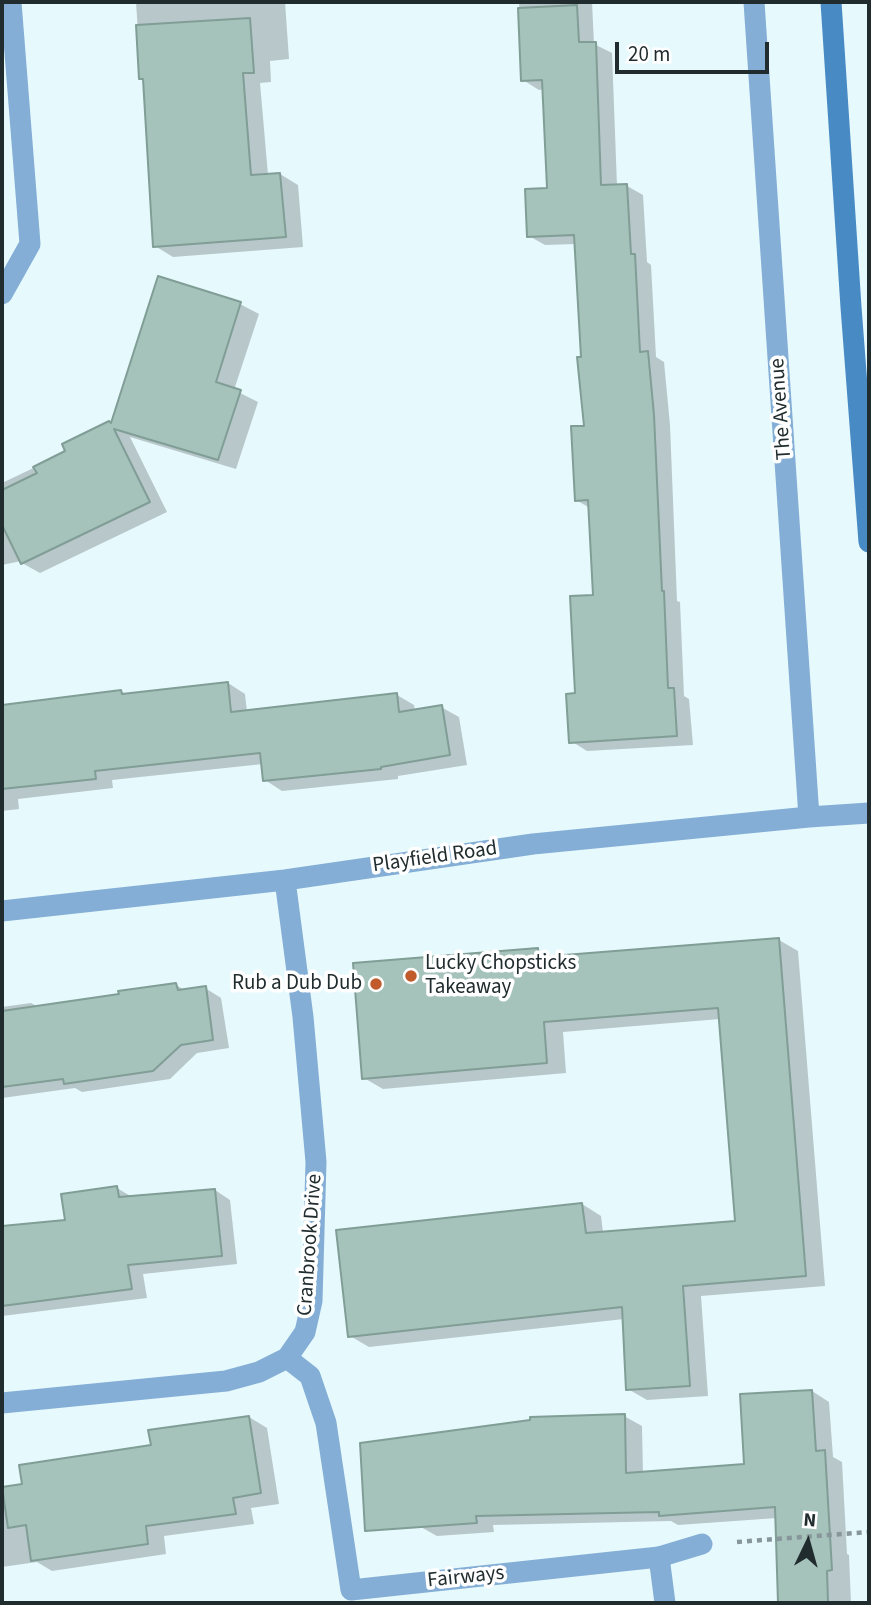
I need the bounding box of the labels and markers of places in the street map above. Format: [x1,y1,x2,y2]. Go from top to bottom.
place label: Lucky Chopsticks Takeaway [425,951,576,1001]
marker: Lucky Chopsticks Takeaway [403,968,419,984]
place label: Rub a Dub Dub [232,971,362,997]
marker: Rub a Dub Dub [368,976,384,992]

